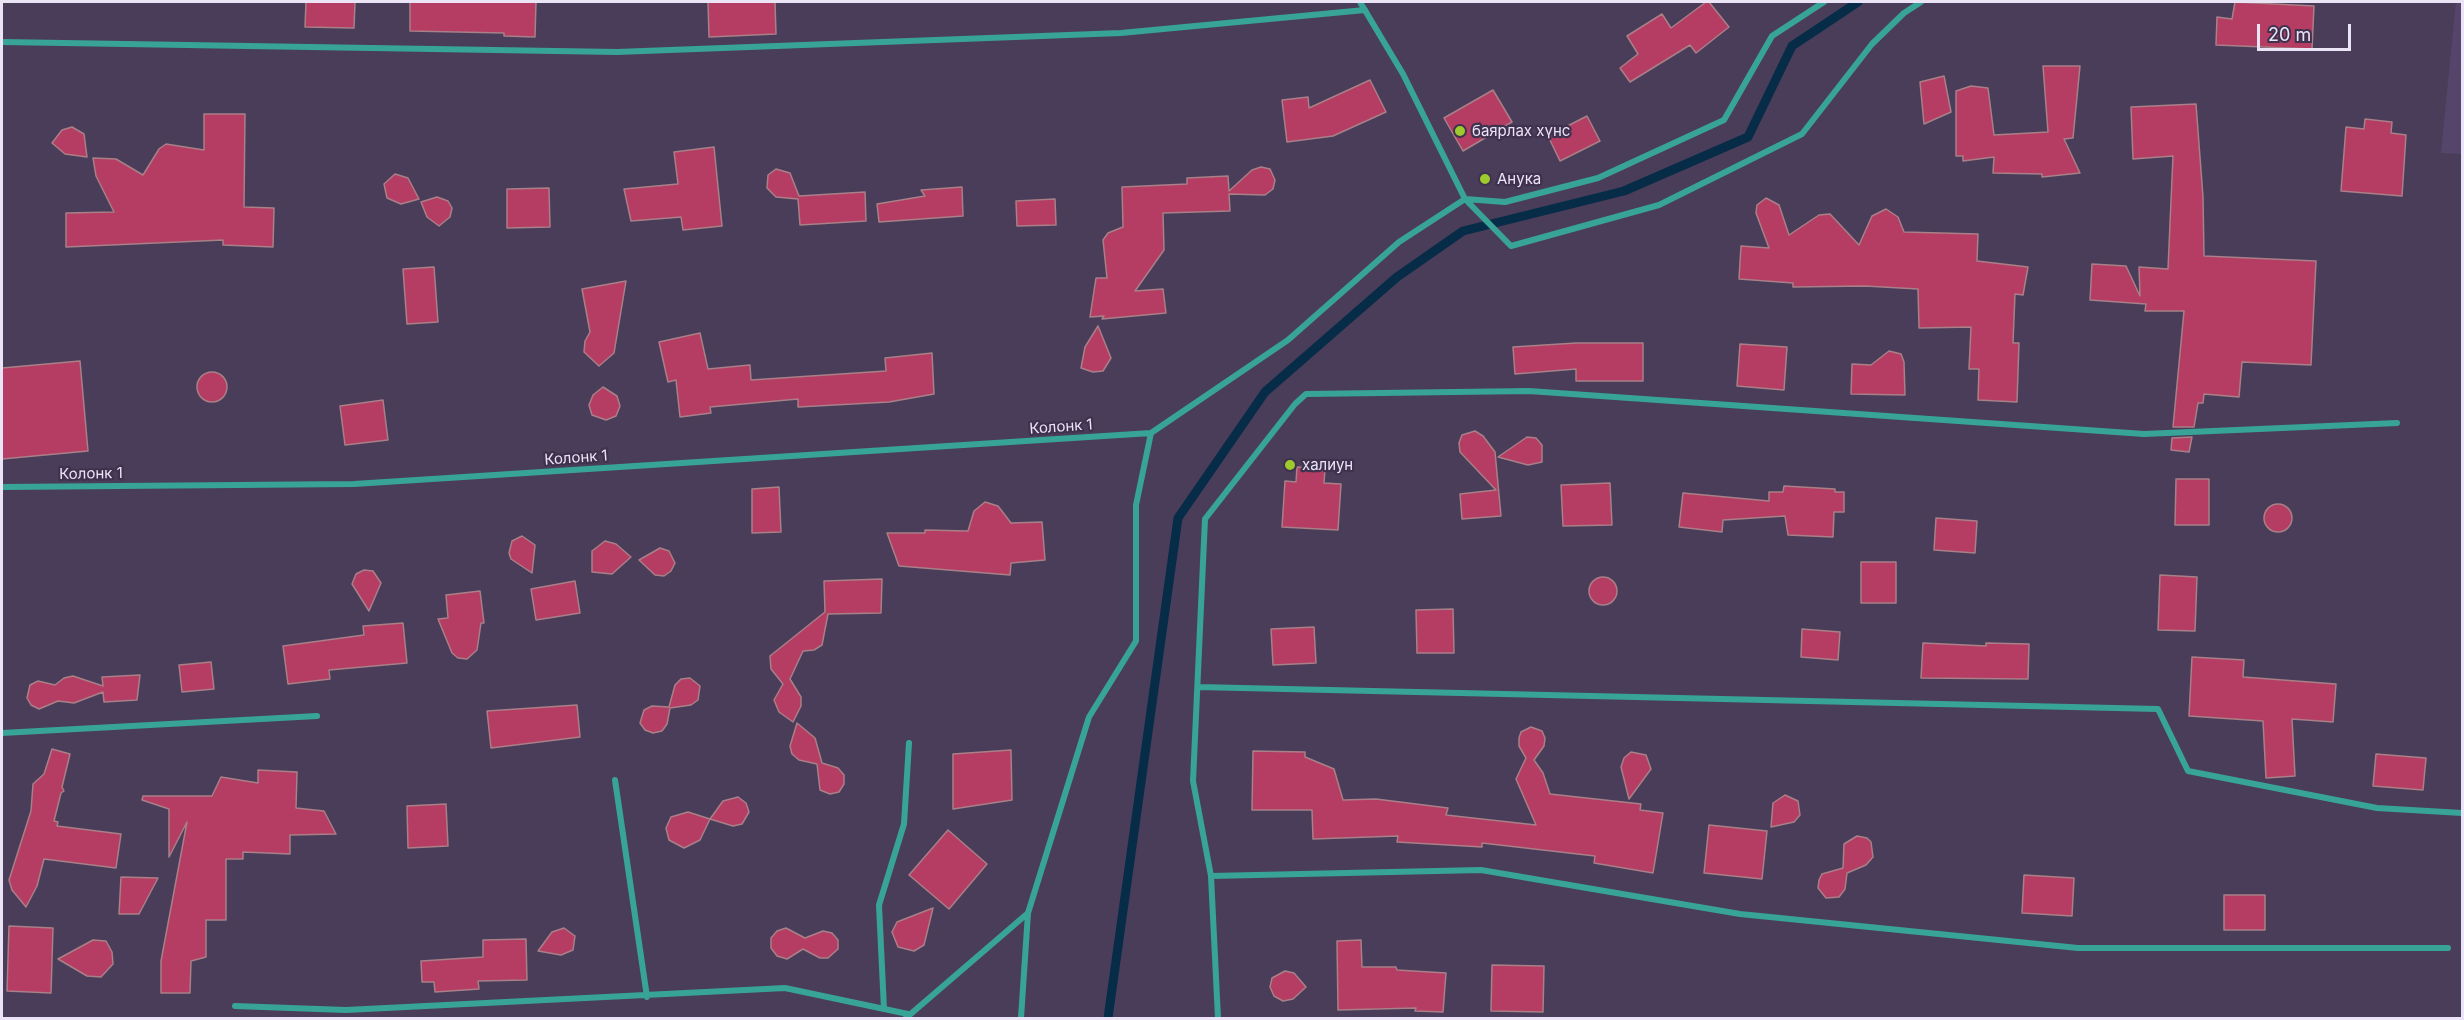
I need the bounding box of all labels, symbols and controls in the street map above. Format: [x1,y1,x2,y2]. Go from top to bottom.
scale bar [2260,12,2354,50]
text: 20 m [2268,24,2311,45]
place label: баярлах хүнс [1472,122,1570,140]
marker: баярлах хүнс [1453,124,1467,138]
place label: Анука [1497,170,1541,188]
marker: Анука [1478,172,1492,186]
street label: Колонк 1 [1029,416,1093,438]
street label: Колонк 1 [544,447,608,469]
place label: халиун [1302,456,1353,474]
marker: халиун [1283,458,1297,472]
street label: Колонк 1 [59,464,123,484]

